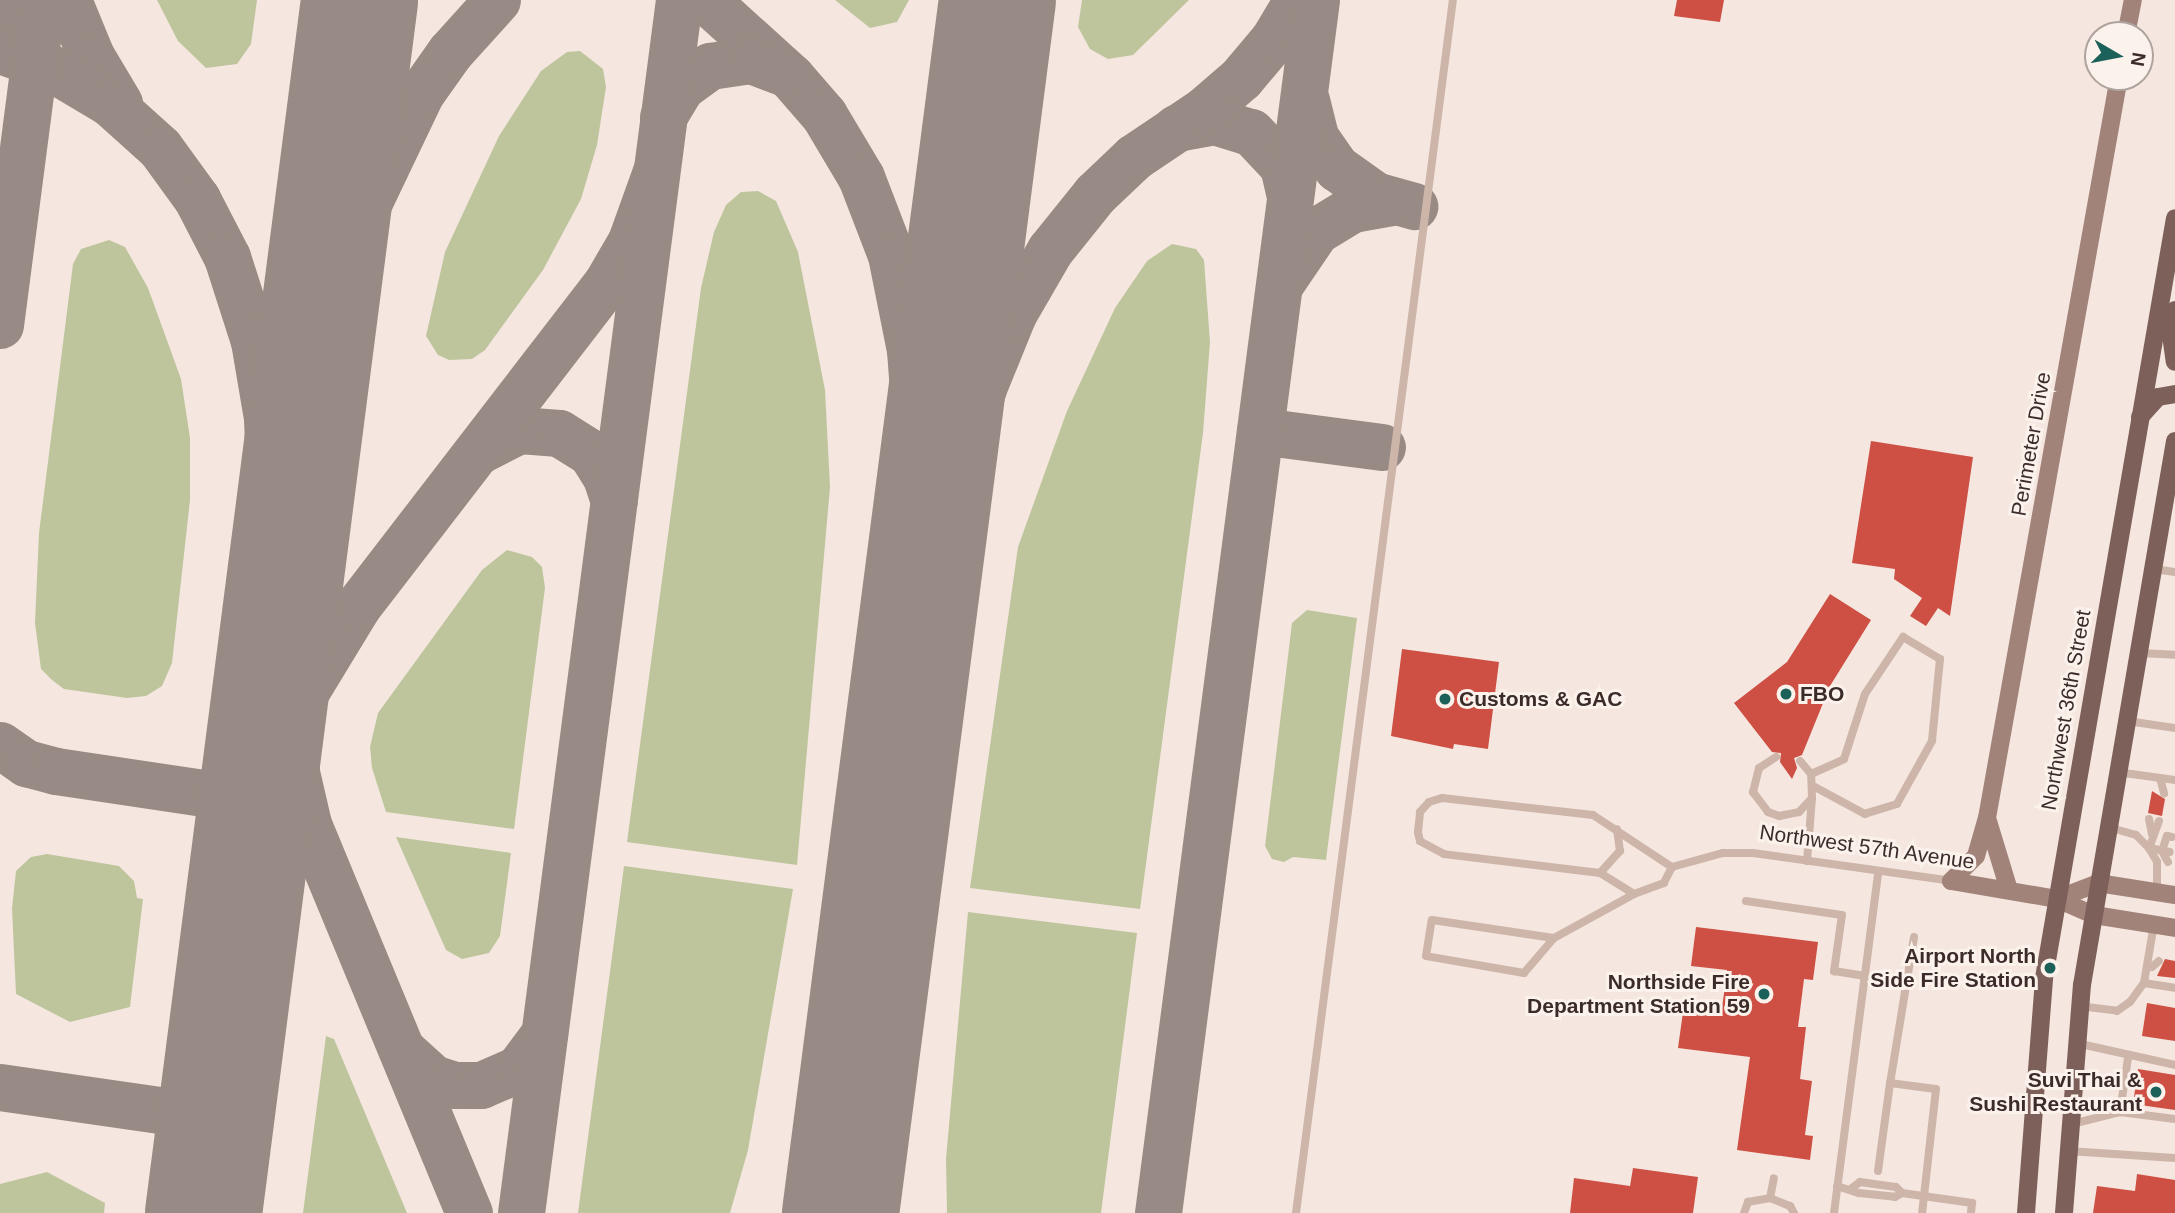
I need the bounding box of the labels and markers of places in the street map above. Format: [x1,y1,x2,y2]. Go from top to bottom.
place label: FBO [1800,681,1844,707]
place label: Customs & GAC [1459,686,1622,712]
marker: FBO [1778,686,1794,702]
marker: Customs & GAC [1437,691,1453,707]
place label: Airport North Side Fire Station [1870,943,2036,993]
marker: Airport North Side Fire Station [2042,960,2058,976]
place label: Northside Fire Department Station 59 [1527,969,1750,1019]
marker: Northside Fire Department Station 59 [1756,986,1772,1002]
place label: Suvi Thai & Sushi Restaurant [1969,1067,2142,1117]
marker: Suvi Thai & Sushi Restaurant [2148,1084,2164,1100]

